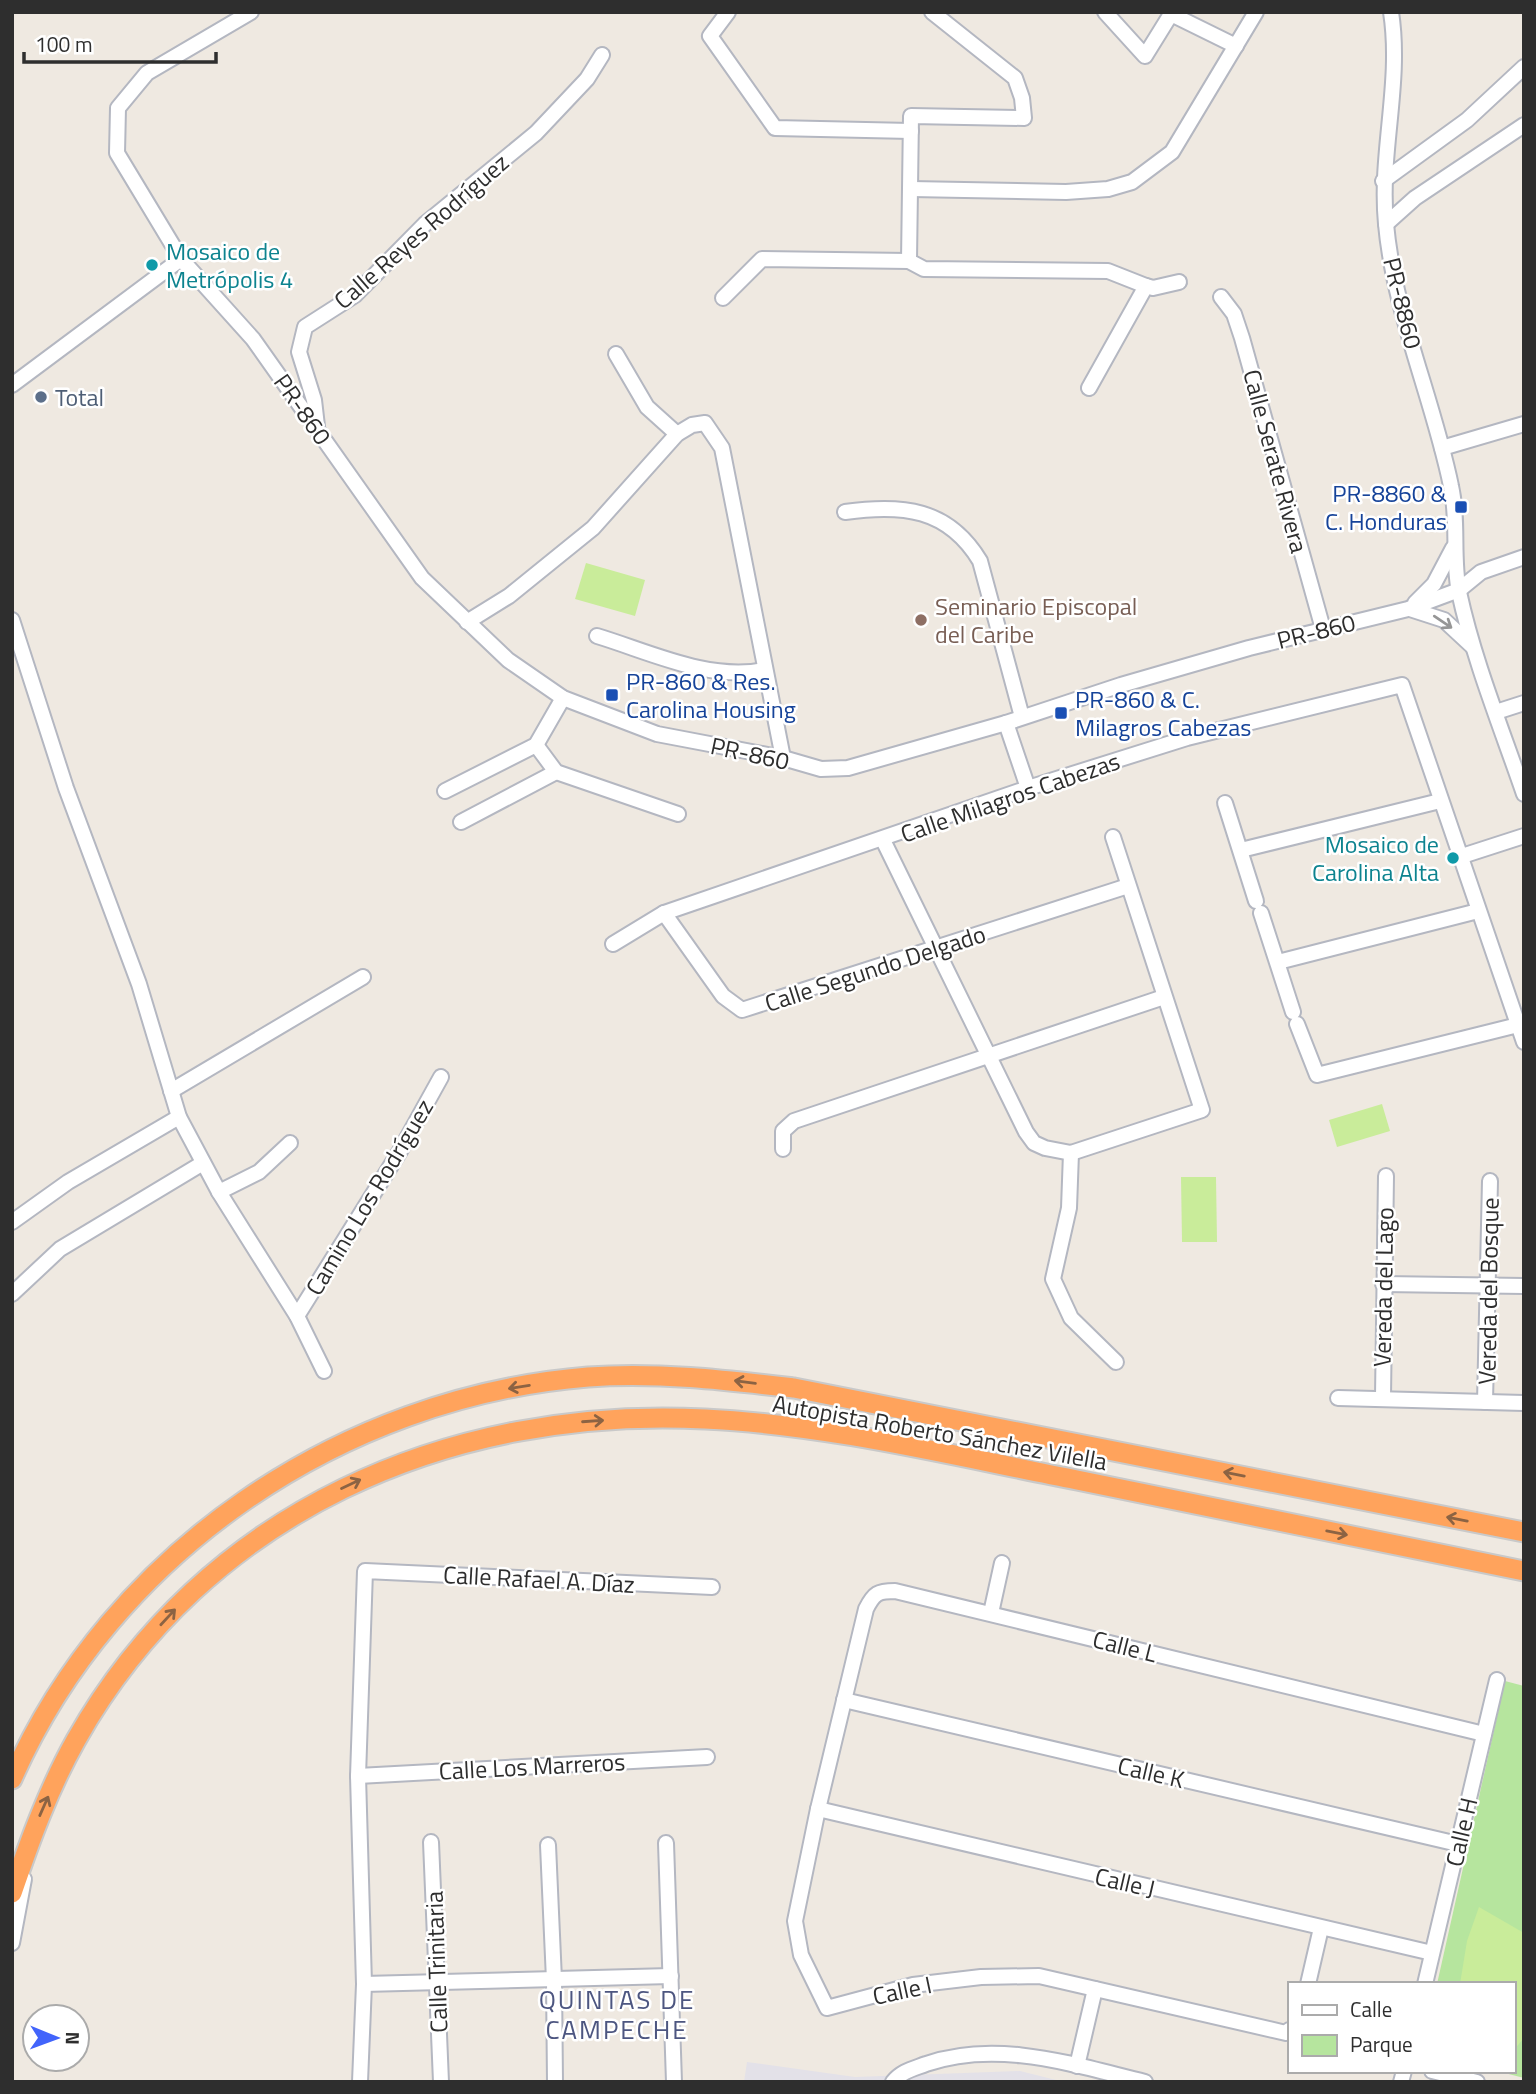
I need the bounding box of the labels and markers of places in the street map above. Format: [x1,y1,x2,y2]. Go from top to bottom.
place label: Mosaico de Metrópolis 4 [166,233,293,297]
marker: Mosaico de Metrópolis 4 [144,257,160,273]
place label: Total [55,379,104,415]
marker: Total [33,389,49,405]
place label: PR-8860 & C. Honduras [1325,475,1447,539]
marker: PR-8860 & C. Honduras [1453,499,1469,515]
place label: Seminario Episcopal del Caribe [935,588,1137,652]
marker: Seminario Episcopal del Caribe [913,612,929,628]
place label: PR-860 & Res. Carolina Housing [626,663,796,727]
place label: PR-860 & C. Milagros Cabezas [1075,681,1251,745]
marker: PR-860 & Res. Carolina Housing [604,687,620,703]
marker: PR-860 & C. Milagros Cabezas [1053,705,1069,721]
place label: Mosaico de Carolina Alta [1312,826,1439,890]
marker: Mosaico de Carolina Alta [1445,850,1461,866]

